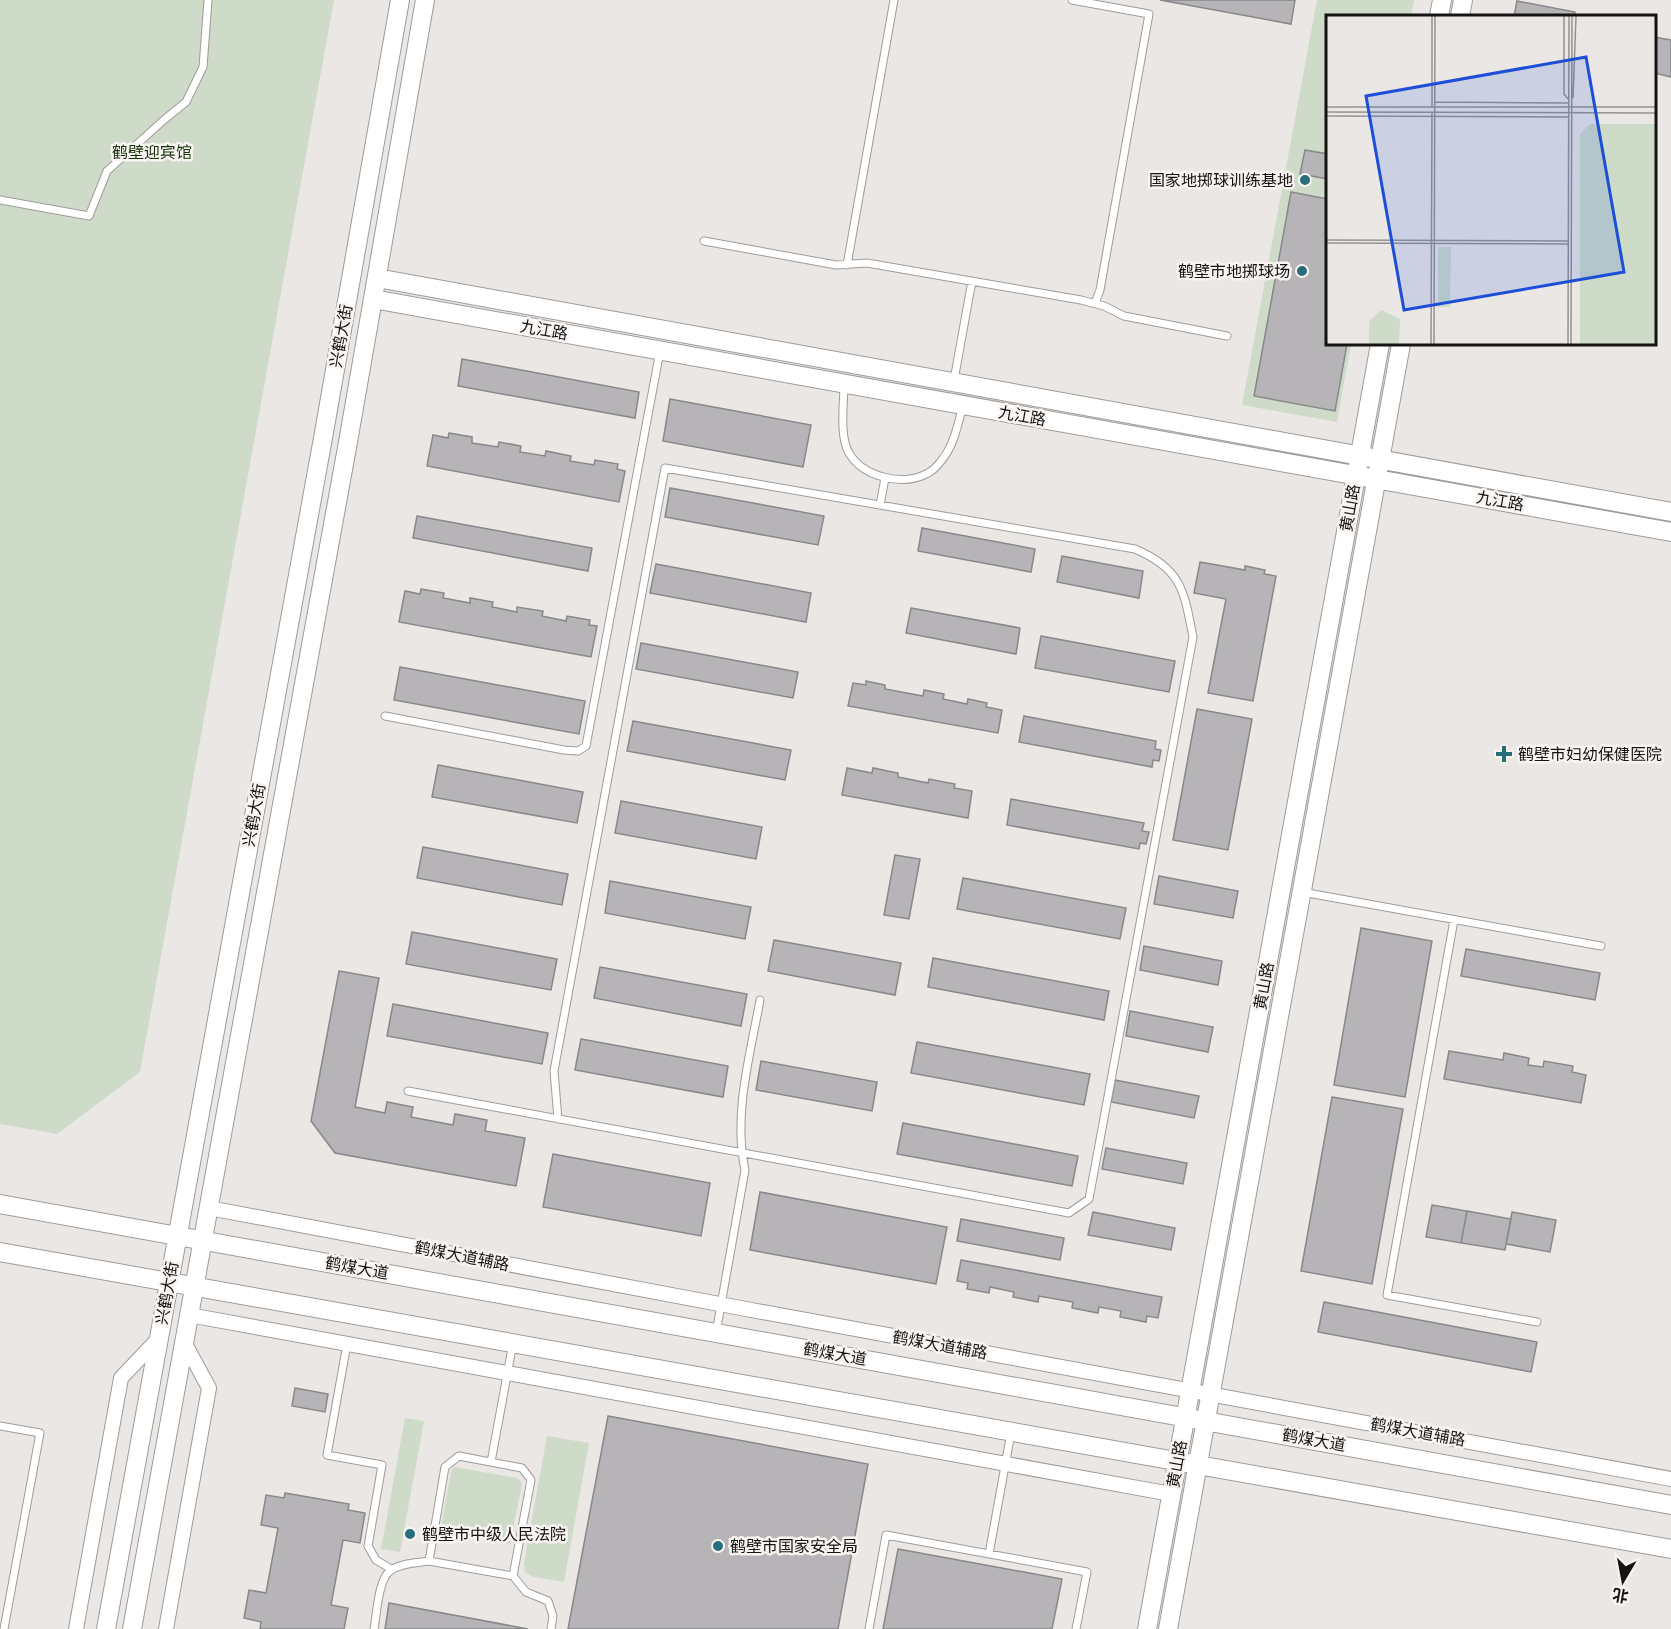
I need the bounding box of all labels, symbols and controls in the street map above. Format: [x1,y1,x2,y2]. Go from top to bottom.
inset map [1326,15,1656,345]
park label: 鹤壁迎宾馆 [112,141,192,164]
place label: 国家地掷球训练基地 [1149,169,1293,192]
marker: 国家地掷球训练基地 [1298,173,1312,187]
place label: 鹤壁市地掷球场 [1178,260,1290,283]
marker: 鹤壁市地掷球场 [1295,264,1309,278]
street label: 兴鹤大街 [324,302,358,370]
street label: 九江路 [518,315,570,345]
street label: 九江路 [996,401,1048,431]
street label: 黄山路 [1335,482,1365,534]
street label: 九江路 [1474,486,1526,516]
place label: 鹤壁市妇幼保健医院 [1518,743,1662,766]
marker: 鹤壁市妇幼保健医院 [1495,745,1513,763]
street label: 兴鹤大街 [237,781,271,849]
street label: 黄山路 [1249,960,1279,1012]
street label: 鹤煤大道辅路 [413,1236,511,1276]
street label: 鹤煤大道 [323,1251,391,1285]
street label: 兴鹤大街 [150,1259,184,1327]
street label: 鹤煤大道辅路 [891,1325,989,1365]
street label: 鹤煤大道 [801,1337,869,1371]
street label: 鹤煤大道辅路 [1369,1412,1467,1452]
street label: 鹤煤大道 [1280,1423,1348,1457]
street label: 黄山路 [1162,1438,1192,1490]
place label: 鹤壁市中级人民法院 [422,1523,566,1546]
marker: 鹤壁市中级人民法院 [403,1527,417,1541]
place label: 鹤壁市国家安全局 [730,1535,858,1558]
marker: 鹤壁市国家安全局 [711,1539,725,1553]
north arrow [1593,1551,1653,1611]
text: 北 [1611,1583,1630,1608]

